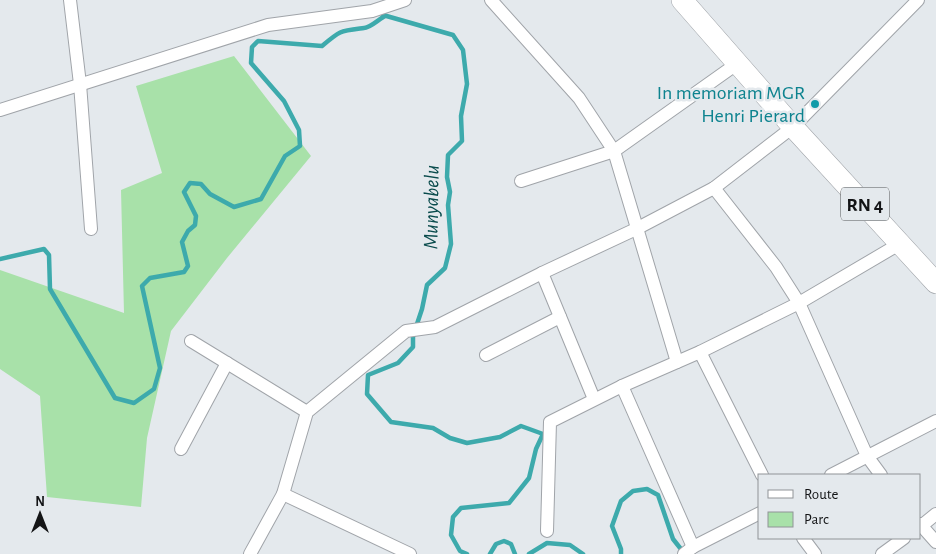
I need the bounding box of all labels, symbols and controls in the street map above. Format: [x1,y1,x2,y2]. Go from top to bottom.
place label: In memoriam MGR Henri Pierard [657,83,805,126]
marker: In memoriam MGR Henri Pierard [809,98,821,110]
water label: Munyabelu [420,165,443,249]
road number: RN 4 [841,188,889,220]
legend [758,474,921,539]
text: Route [804,487,838,502]
north arrow [15,489,65,539]
text: N [35,495,45,509]
text: Parc [804,512,829,527]

